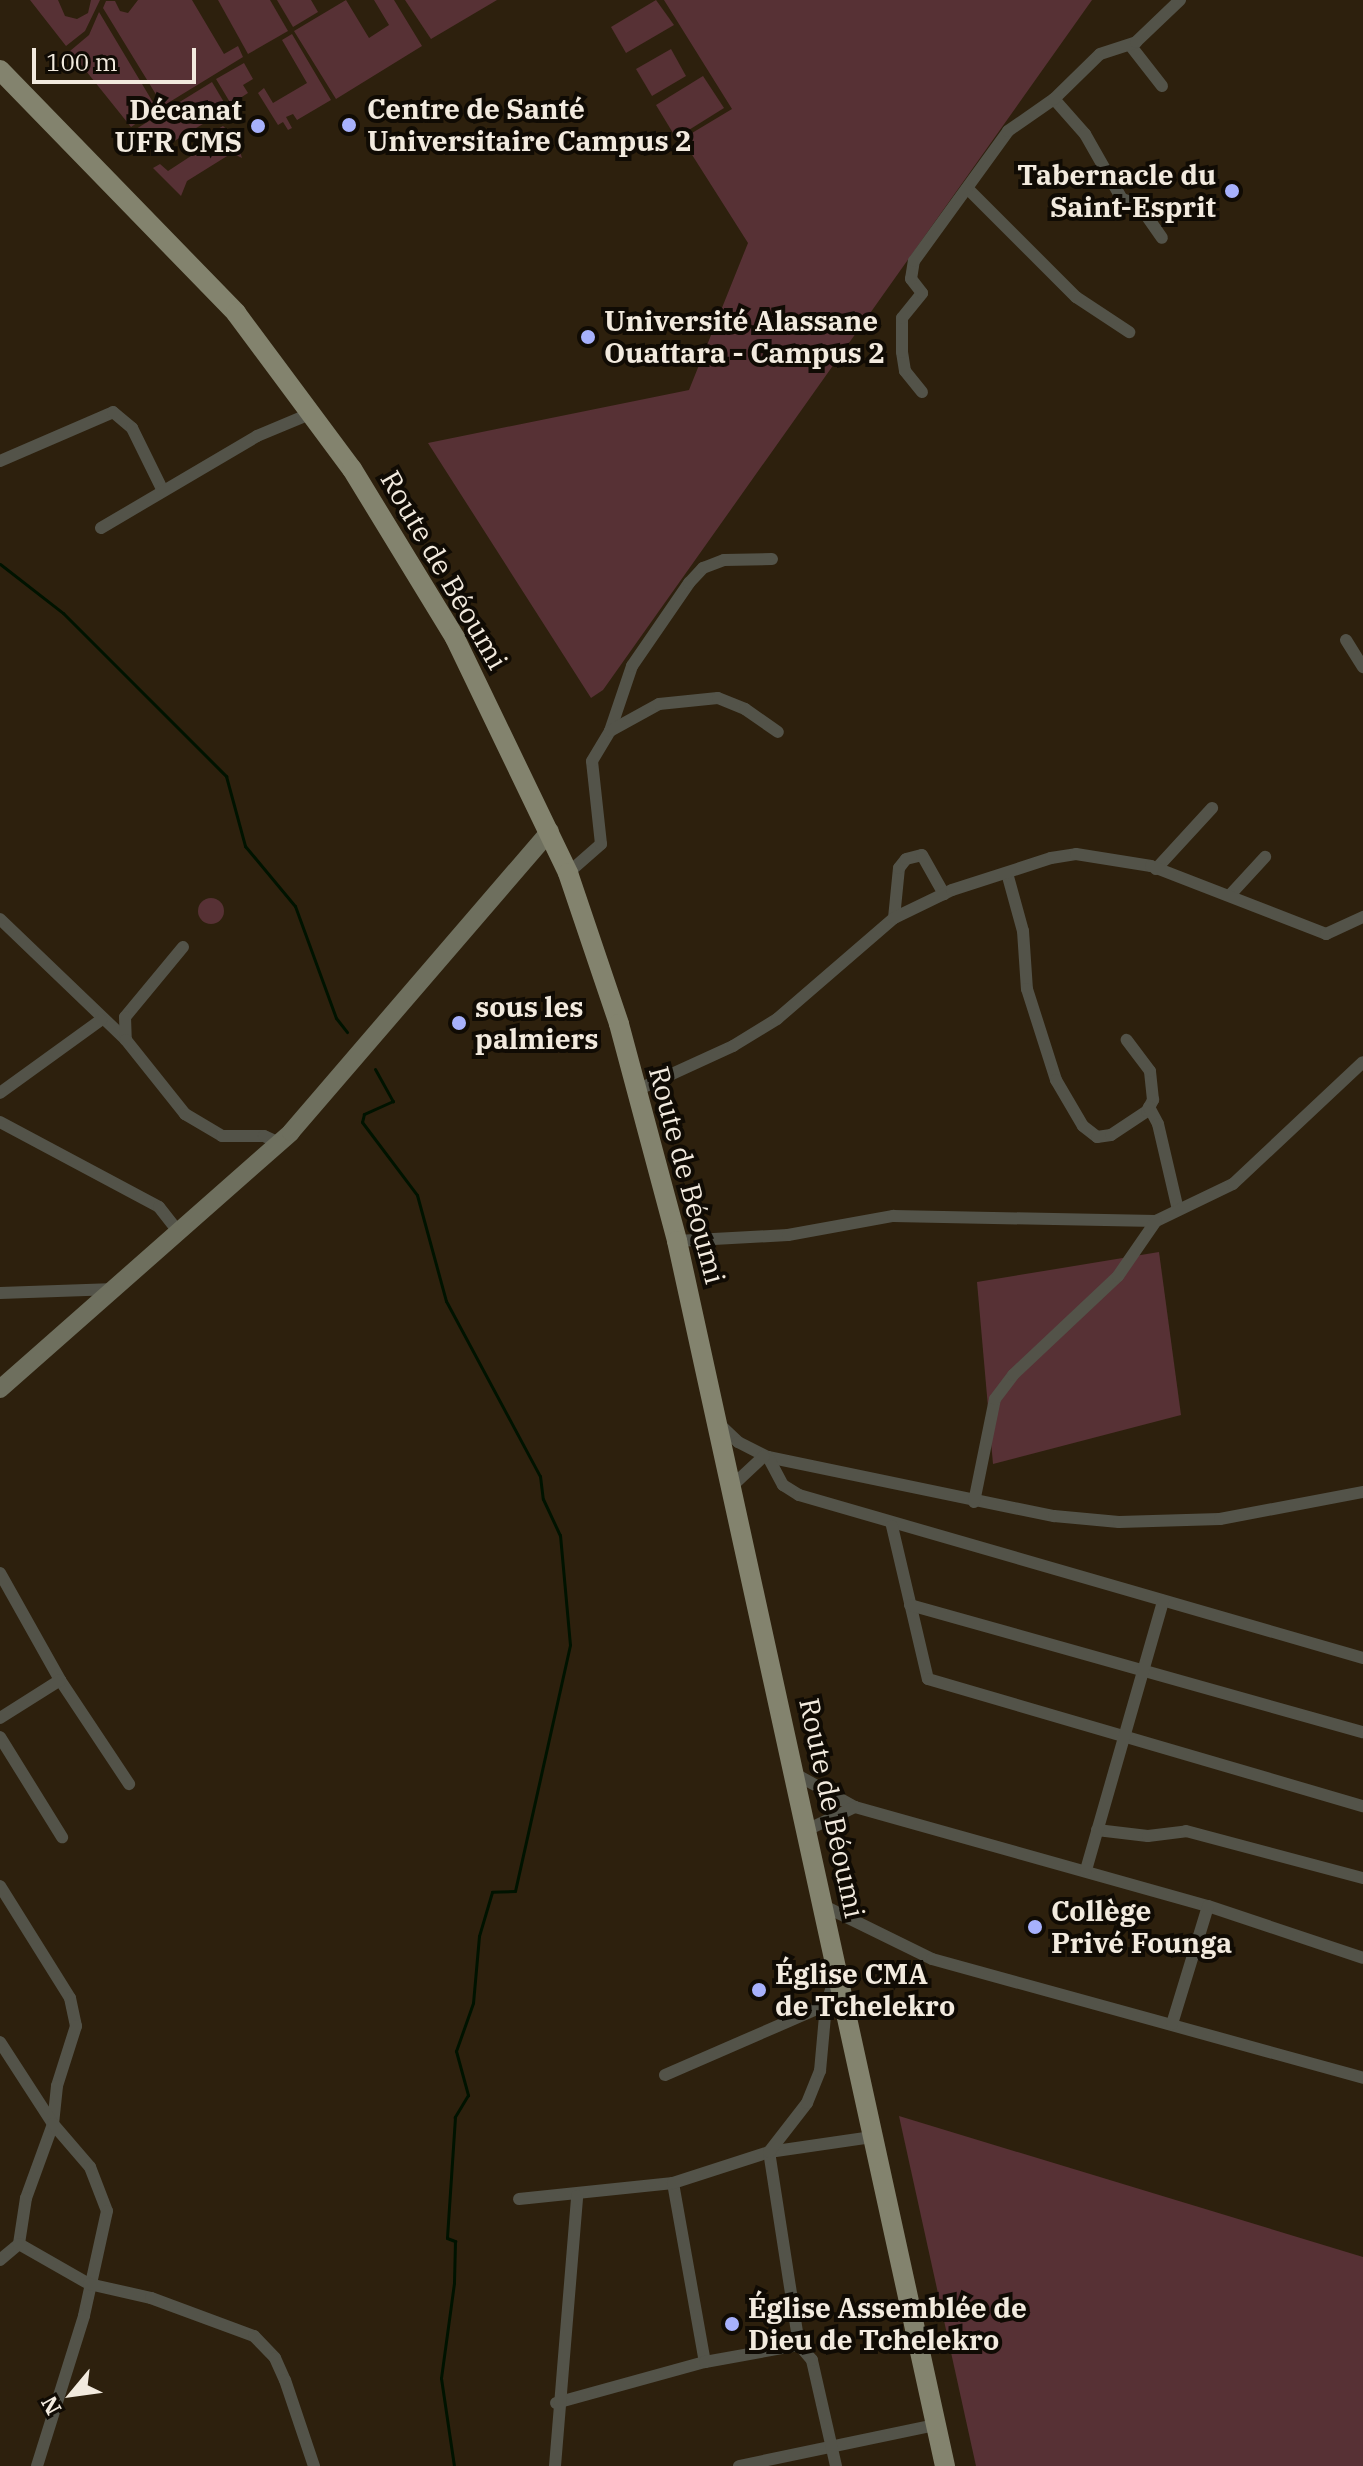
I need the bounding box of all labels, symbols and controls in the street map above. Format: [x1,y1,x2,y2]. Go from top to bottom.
scale bar [36,32,200,82]
text: 100 m [46,46,118,78]
place label: Centre de Santé Universitaire Campus 2 [367,92,692,158]
place label: Décanat UFR CMS [114,93,242,159]
marker: Centre de Santé Universitaire Campus 2 [338,114,360,136]
marker: Décanat UFR CMS [249,117,267,135]
place label: Tabernacle du Saint-Esprit [1017,158,1216,224]
marker: Tabernacle du Saint-Esprit [1223,182,1241,200]
place label: Université Alassane Ouattara - Campus 2 [604,304,885,370]
marker: Université Alassane Ouattara - Campus 2 [579,328,597,346]
street label: Route de Béoumi [373,465,515,675]
place label: sous les palmiers [475,990,599,1056]
marker: sous les palmiers [450,1014,468,1032]
street label: Route de Béoumi [642,1063,732,1287]
street label: Route de Béoumi [792,1695,872,1921]
place label: Collège Privé Founga [1051,1894,1232,1960]
marker: Collège Privé Founga [1026,1918,1044,1936]
place label: Église CMA de Tchelekro [775,1957,955,2023]
marker: Église CMA de Tchelekro [750,1981,768,1999]
place label: Église Assemblée de Dieu de Tchelekro [748,2291,1027,2357]
marker: Église Assemblée de Dieu de Tchelekro [723,2315,741,2333]
north arrow [32,2354,112,2434]
text: N [34,2391,67,2421]

